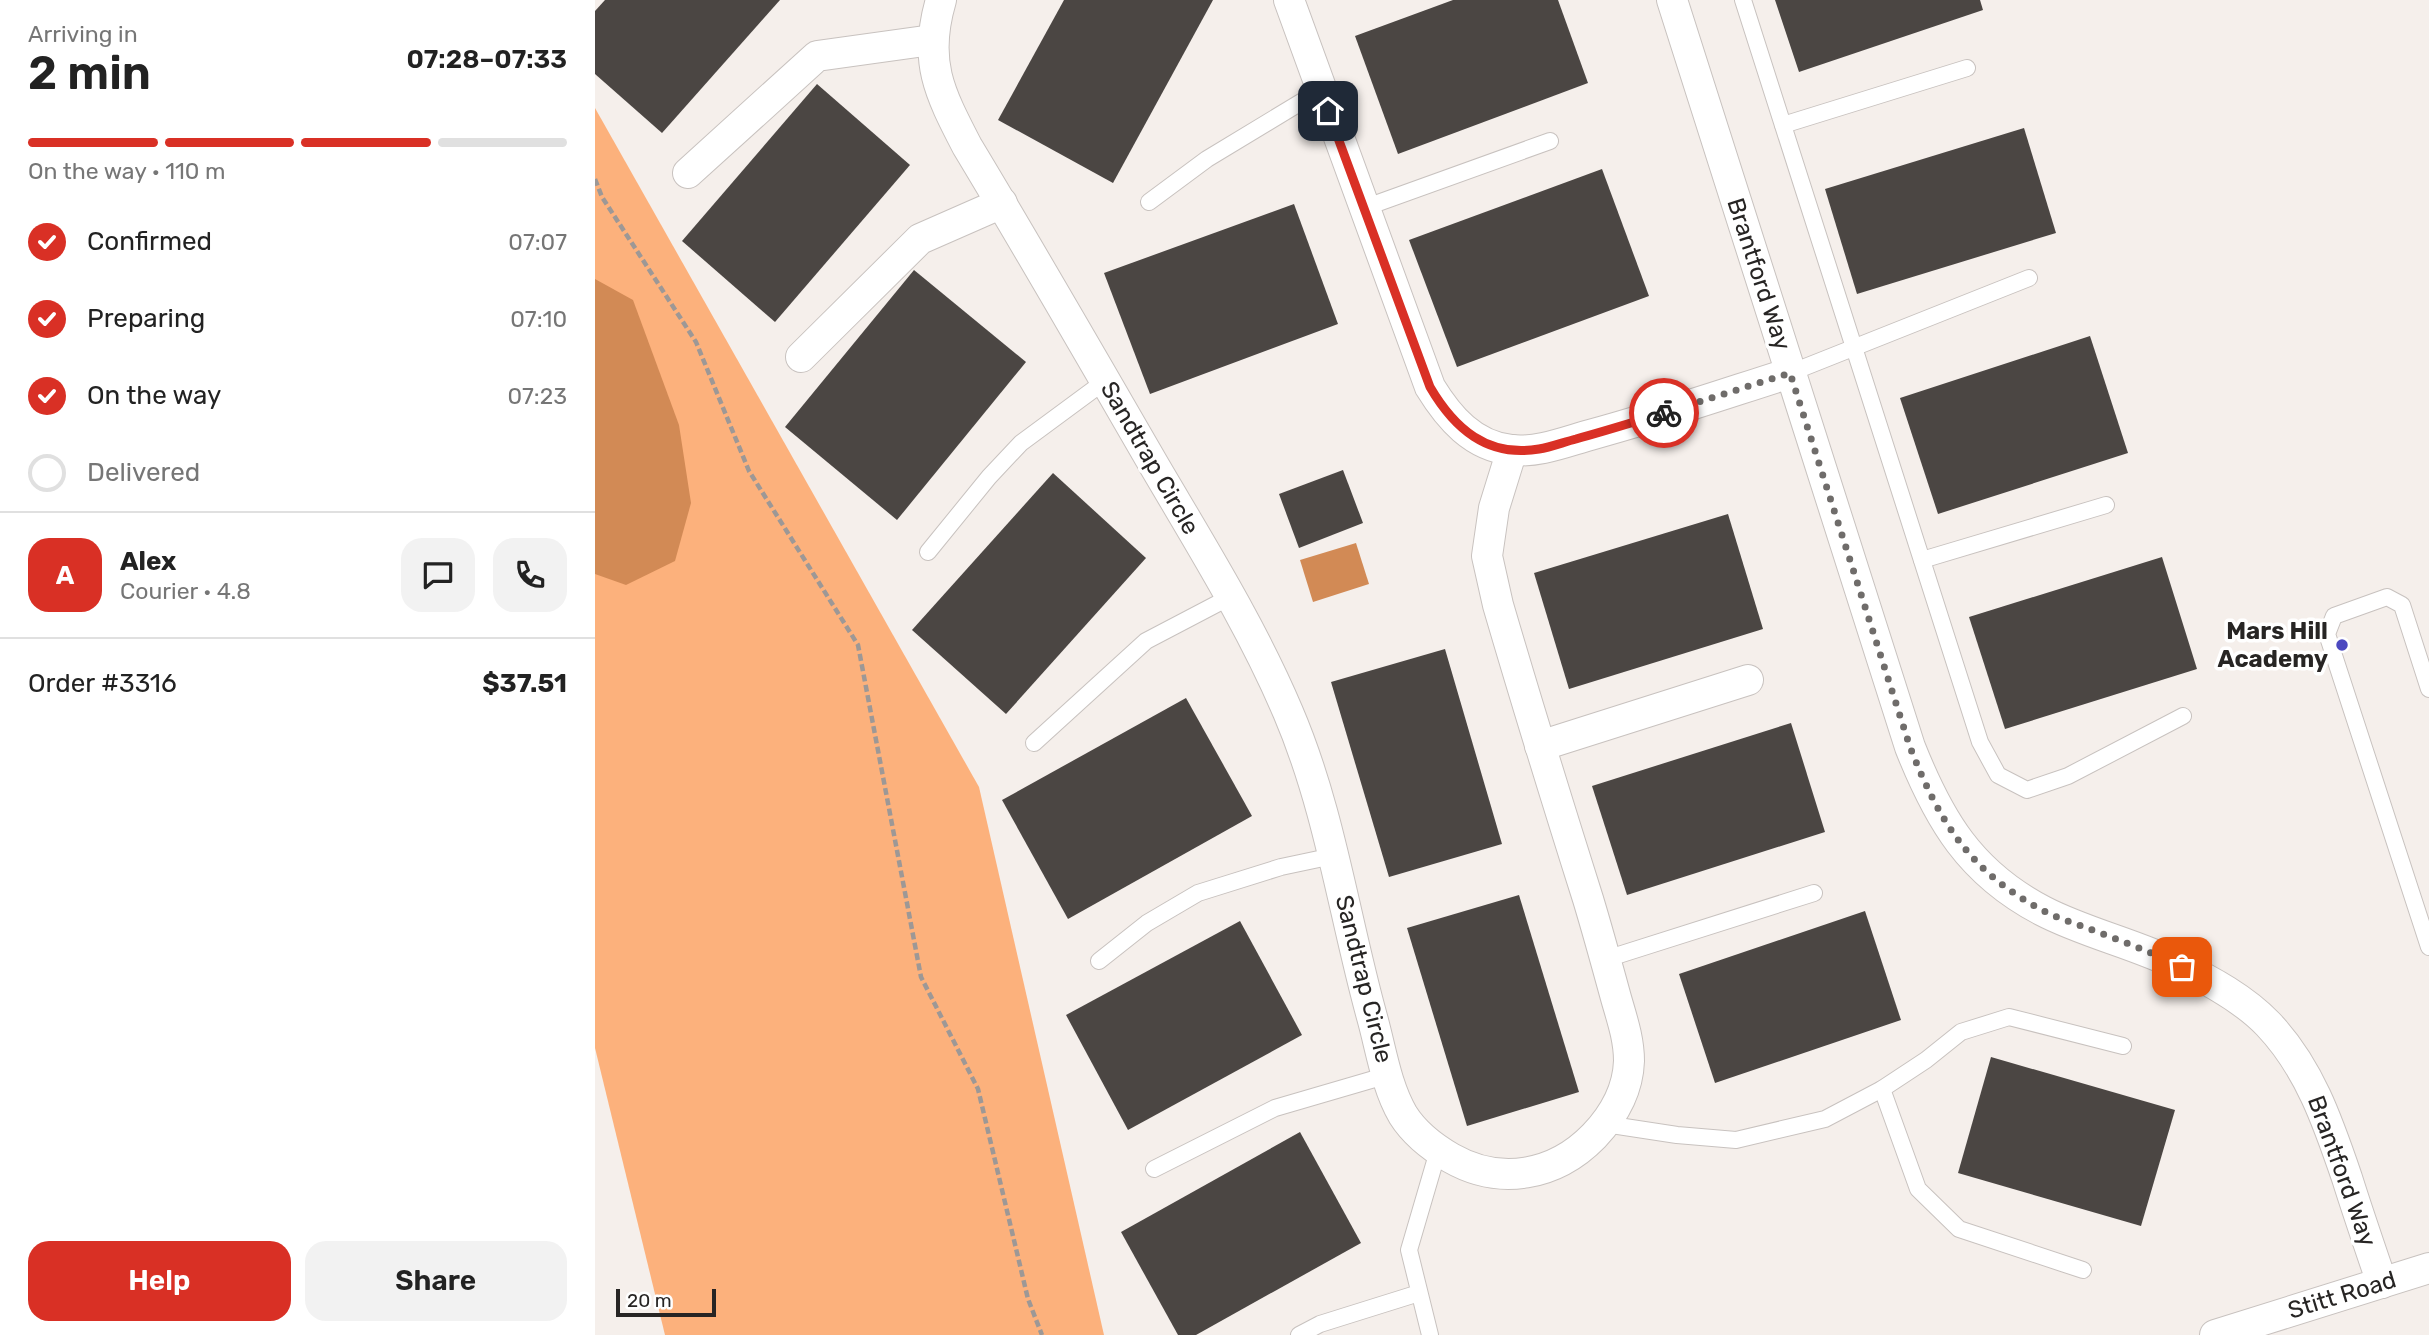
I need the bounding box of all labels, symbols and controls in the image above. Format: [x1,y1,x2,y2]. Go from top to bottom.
text: Arriving in [28,20,138,48]
text: 07:28–07:33 [406,44,567,75]
text: 2 min [28,46,151,101]
pin [1298,81,1358,141]
icon: home [1309,92,1347,130]
text: On the way · 110 m [28,157,226,185]
street label: Brantford Way [1721,194,1797,354]
icon: check [28,223,66,261]
text: Confirmed [87,226,212,257]
text: 07:07 [508,228,567,256]
icon: check [28,300,66,338]
text: Preparing [87,303,205,334]
text: 07:10 [510,305,567,333]
icon: check [28,377,66,415]
street label: Sandtrap Circle [1095,377,1205,539]
courier [1629,378,1699,448]
text: On the way [87,380,221,411]
text: 07:23 [507,382,567,410]
icon: bike [1645,394,1683,432]
text: Delivered [87,457,200,488]
button: chat [401,538,475,612]
button: phone [493,538,567,612]
text: Alex [120,546,176,577]
text: A [56,560,74,591]
text: Courier · 4.8 [120,577,251,605]
place label: Mars Hill Academy [2217,617,2328,673]
marker: Mars Hill Academy [2334,637,2350,653]
text: Order #3316 [28,668,177,699]
text: $37.51 [482,668,567,699]
street label: Sandtrap Circle [1330,892,1398,1066]
pin [2152,937,2212,997]
icon: bag [2163,948,2201,986]
street label: Brantford Way [2302,1092,2382,1250]
button: Help [28,1241,291,1321]
button: Share [305,1241,567,1321]
street label: Stitt Road [2285,1265,2399,1325]
scale bar [616,1286,716,1318]
text: 20 m [627,1289,672,1312]

